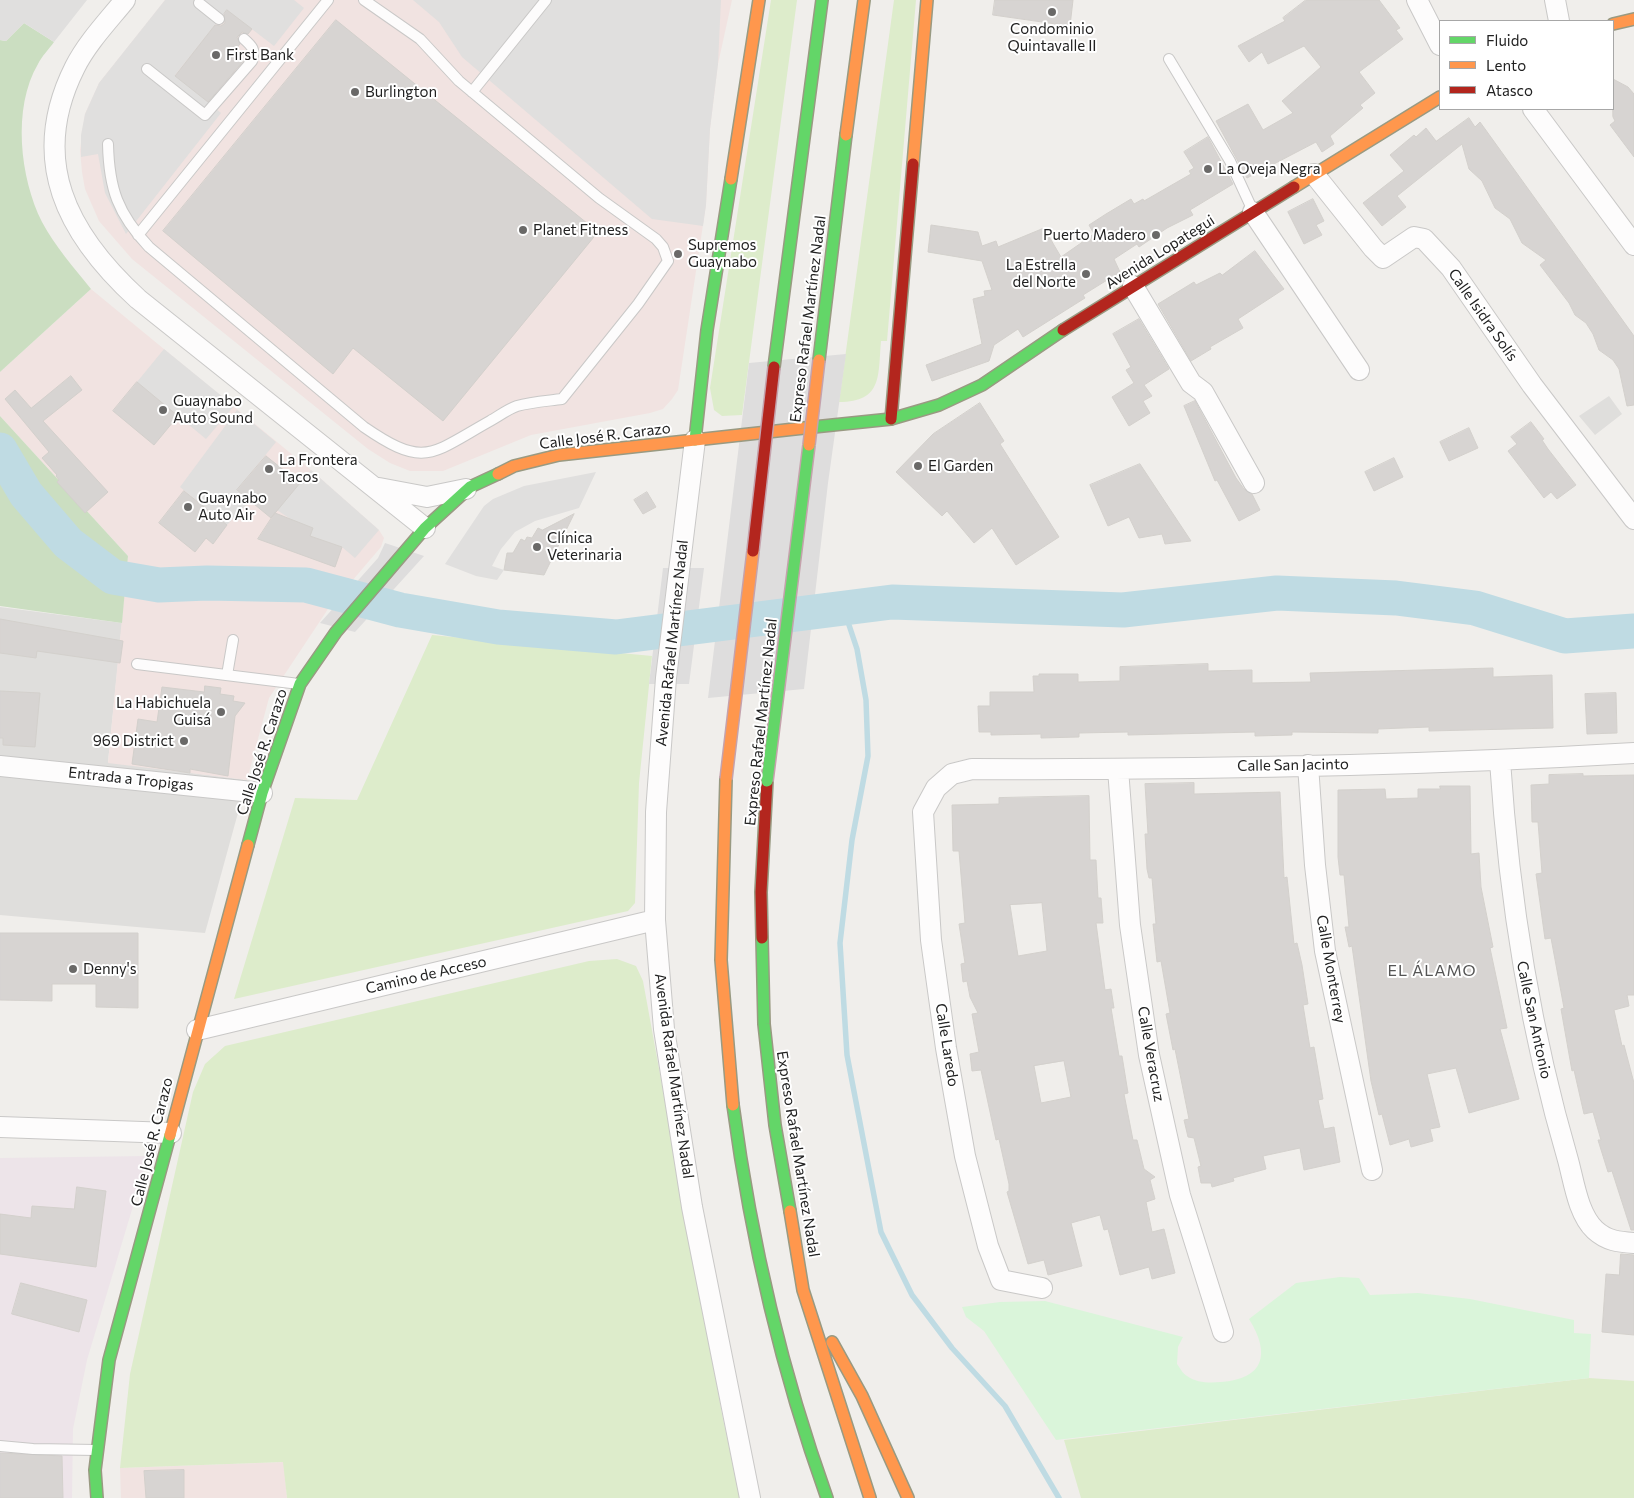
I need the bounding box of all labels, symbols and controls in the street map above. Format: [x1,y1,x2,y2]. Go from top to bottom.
marker: Condominio Quintavalle II [1046,6,1058,18]
place label: Condominio Quintavalle II [1007,20,1097,55]
legend [1439,20,1614,110]
text: Fluido [1486,31,1528,49]
place label: First Bank [226,46,294,64]
marker: First Bank [210,49,222,61]
text: Lento [1486,56,1526,74]
text: Atasco [1486,81,1533,99]
place label: Burlington [365,83,437,101]
marker: Burlington [349,86,361,98]
place label: La Oveja Negra [1218,160,1320,178]
marker: La Oveja Negra [1202,163,1214,175]
street label: Avenida Lopategui [1102,211,1218,293]
street label: Expreso Rafael Martínez Nadal [786,214,830,424]
place label: Planet Fitness [533,221,628,239]
marker: Planet Fitness [517,224,529,236]
place label: Puerto Madero [1043,226,1146,244]
marker: Puerto Madero [1150,229,1162,241]
place label: Supremos Guaynabo [688,236,757,271]
marker: Supremos Guaynabo [672,248,684,260]
place label: La Estrella del Norte [1006,256,1076,291]
street label: Calle Isidra Solís [1444,265,1522,365]
marker: La Estrella del Norte [1080,268,1092,280]
place label: Guaynabo Auto Sound [173,392,253,427]
marker: Guaynabo Auto Sound [157,404,169,416]
street label: Calle José R. Carazo [538,419,672,453]
place label: La Frontera Tacos [279,451,358,486]
place label: El Garden [928,457,993,475]
marker: El Garden [912,460,924,472]
marker: La Frontera Tacos [263,463,275,475]
place label: Guaynabo Auto Air [198,489,267,524]
marker: Guaynabo Auto Air [182,501,194,513]
place label: Clínica Veterinaria [547,529,622,564]
street label: Avenida Rafael Martínez Nadal [652,539,692,747]
marker: Clínica Veterinaria [531,541,543,553]
street label: Expreso Rafael Martínez Nadal [741,617,781,827]
street label: Calle José R. Carazo [233,686,291,818]
place label: La Habichuela Guisá [116,694,211,729]
marker: La Habichuela Guisá [215,706,227,718]
place label: 969 District [93,732,174,750]
marker: 969 District [178,735,190,747]
street label: Calle San Jacinto [1237,755,1349,775]
street label: Entrada a Tropigas [67,763,195,795]
street label: Calle Monterrey [1313,913,1349,1025]
street label: Camino de Acceso [364,952,488,998]
street label: Calle San Antonio [1513,959,1555,1081]
place label: Denny's [83,960,137,978]
district label: EL ÁLAMO [1386,961,1478,981]
marker: Denny's [67,963,79,975]
street label: Avenida Rafael Martínez Nadal [651,972,697,1180]
street label: Calle Laredo [932,1002,962,1088]
street label: Calle Veracruz [1134,1005,1168,1103]
street label: Expreso Rafael Martínez Nadal [773,1050,823,1258]
street label: Calle José R. Carazo [127,1076,177,1208]

